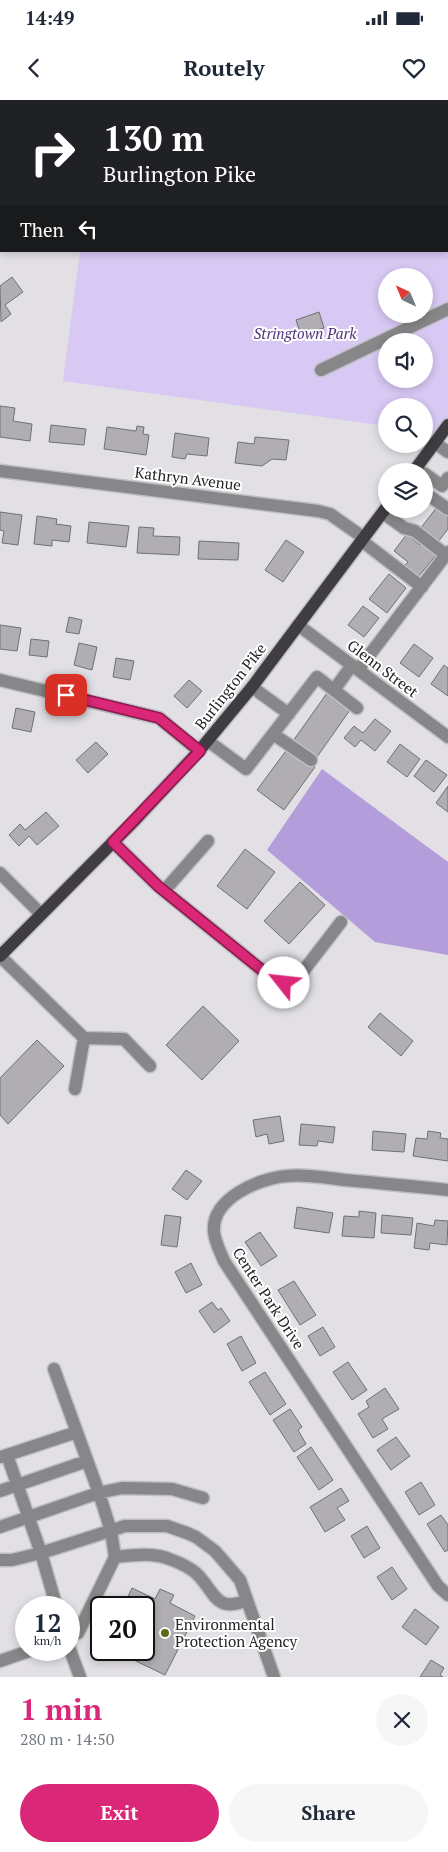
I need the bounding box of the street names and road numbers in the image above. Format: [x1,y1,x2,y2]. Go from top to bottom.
street label: Kathryn Avenue [134,462,242,494]
street label: Glenn Street [343,635,423,701]
street label: Burlington Pike [190,639,270,733]
street label: Center Park Drive [229,1243,309,1353]

